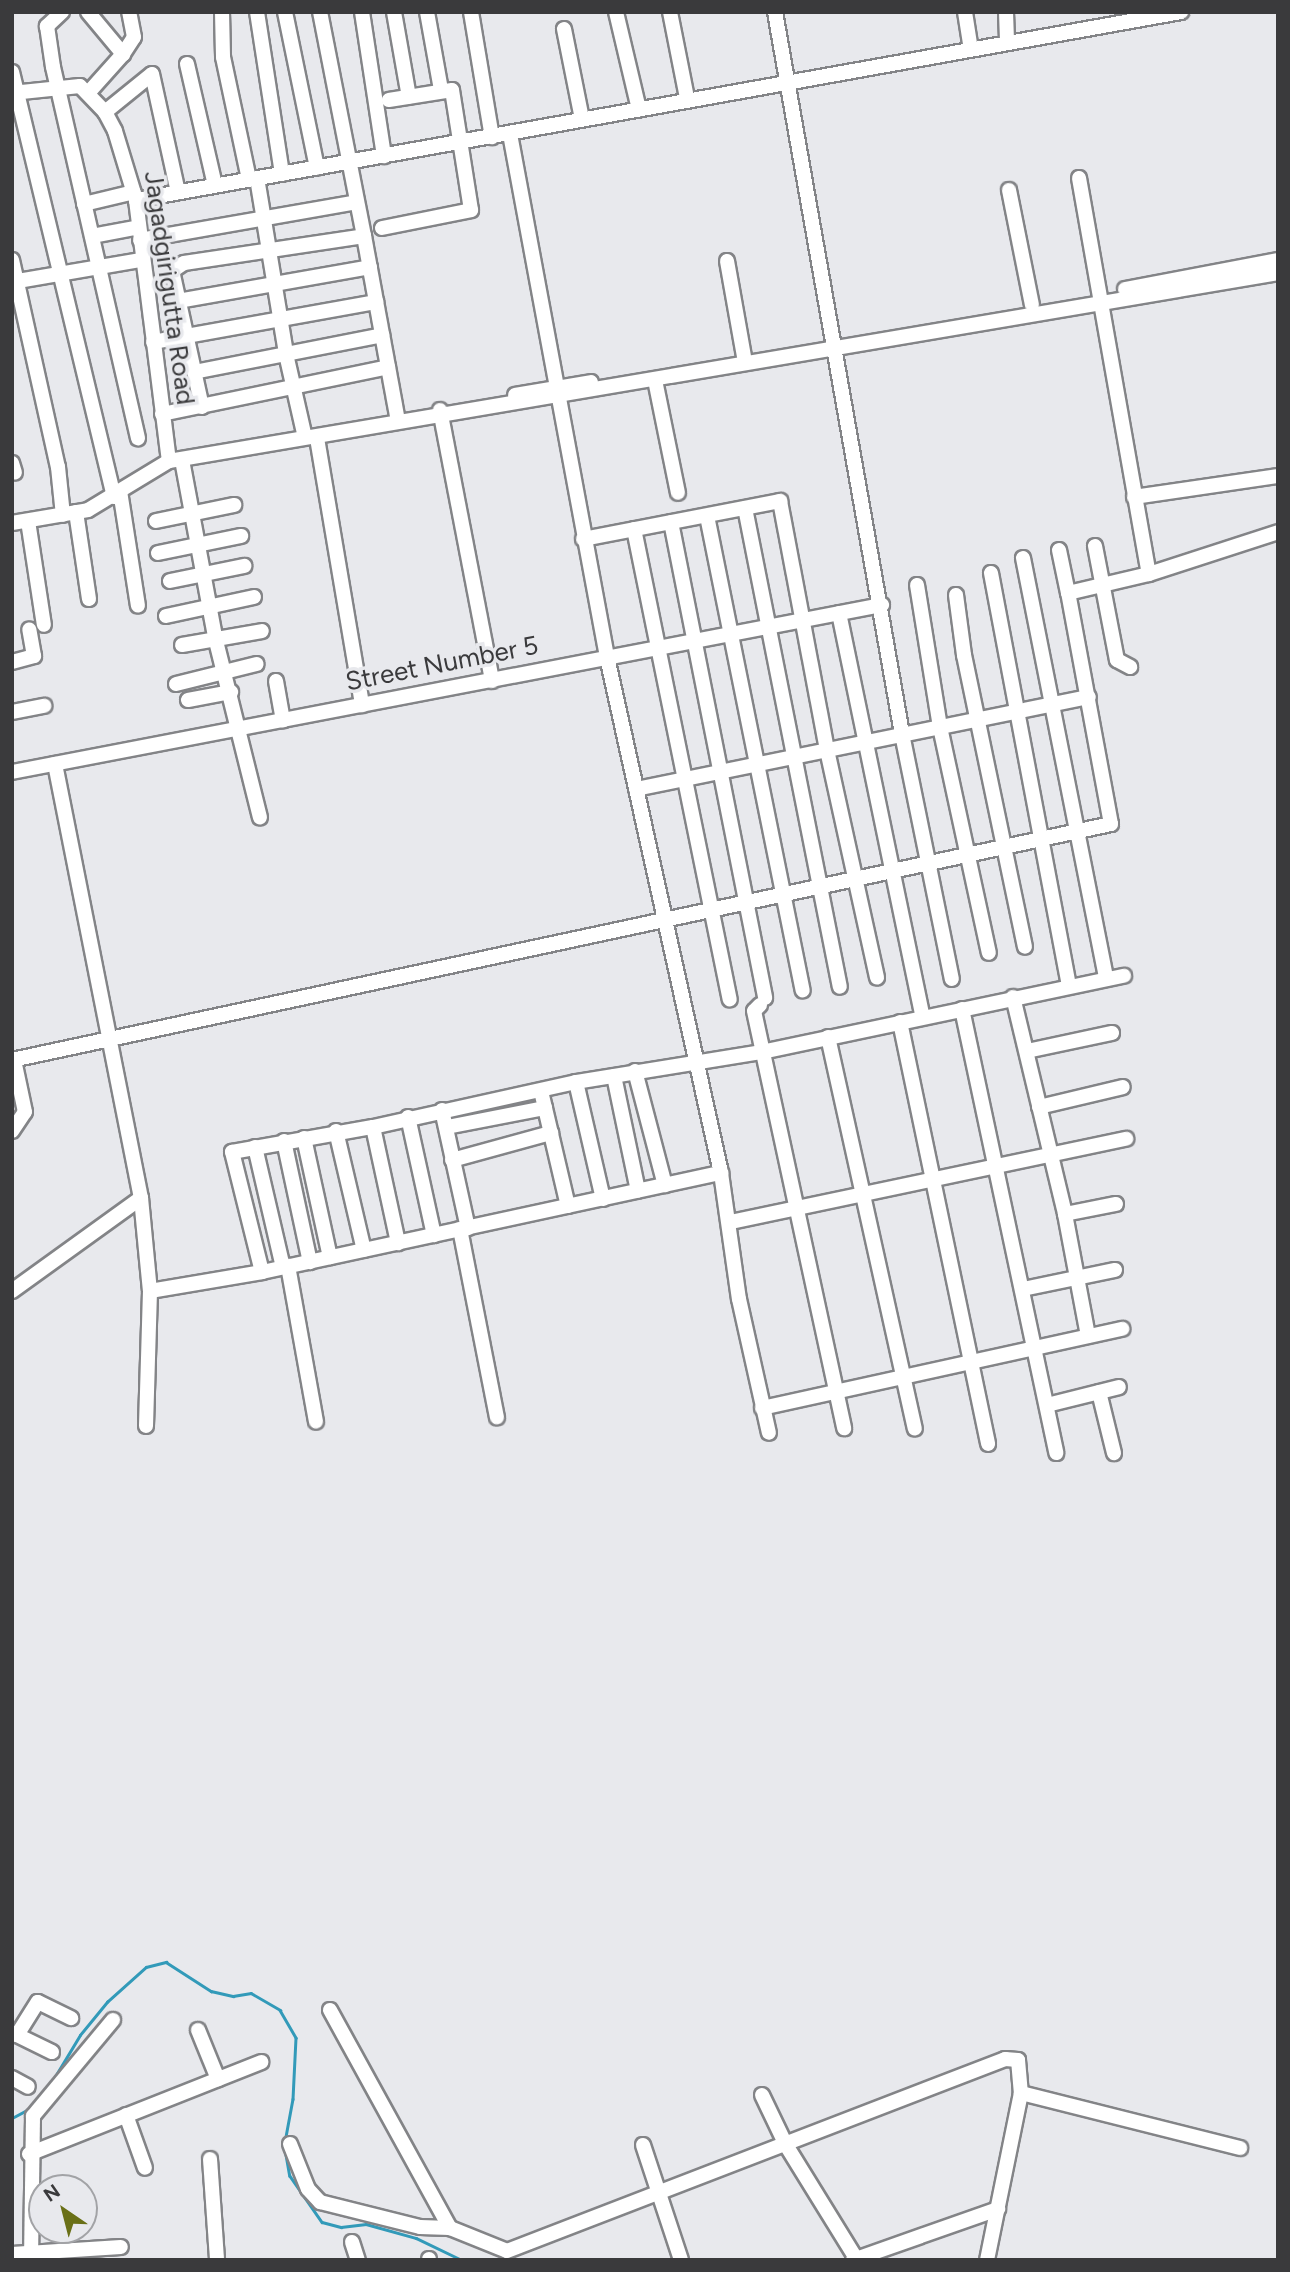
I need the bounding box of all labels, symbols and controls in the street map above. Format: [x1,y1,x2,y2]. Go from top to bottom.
street label: Jagadgirigutta Road [137,169,201,407]
street label: Street Number 5 [343,630,541,698]
north arrow [28,2174,98,2244]
text: N [39,2179,64,2207]

